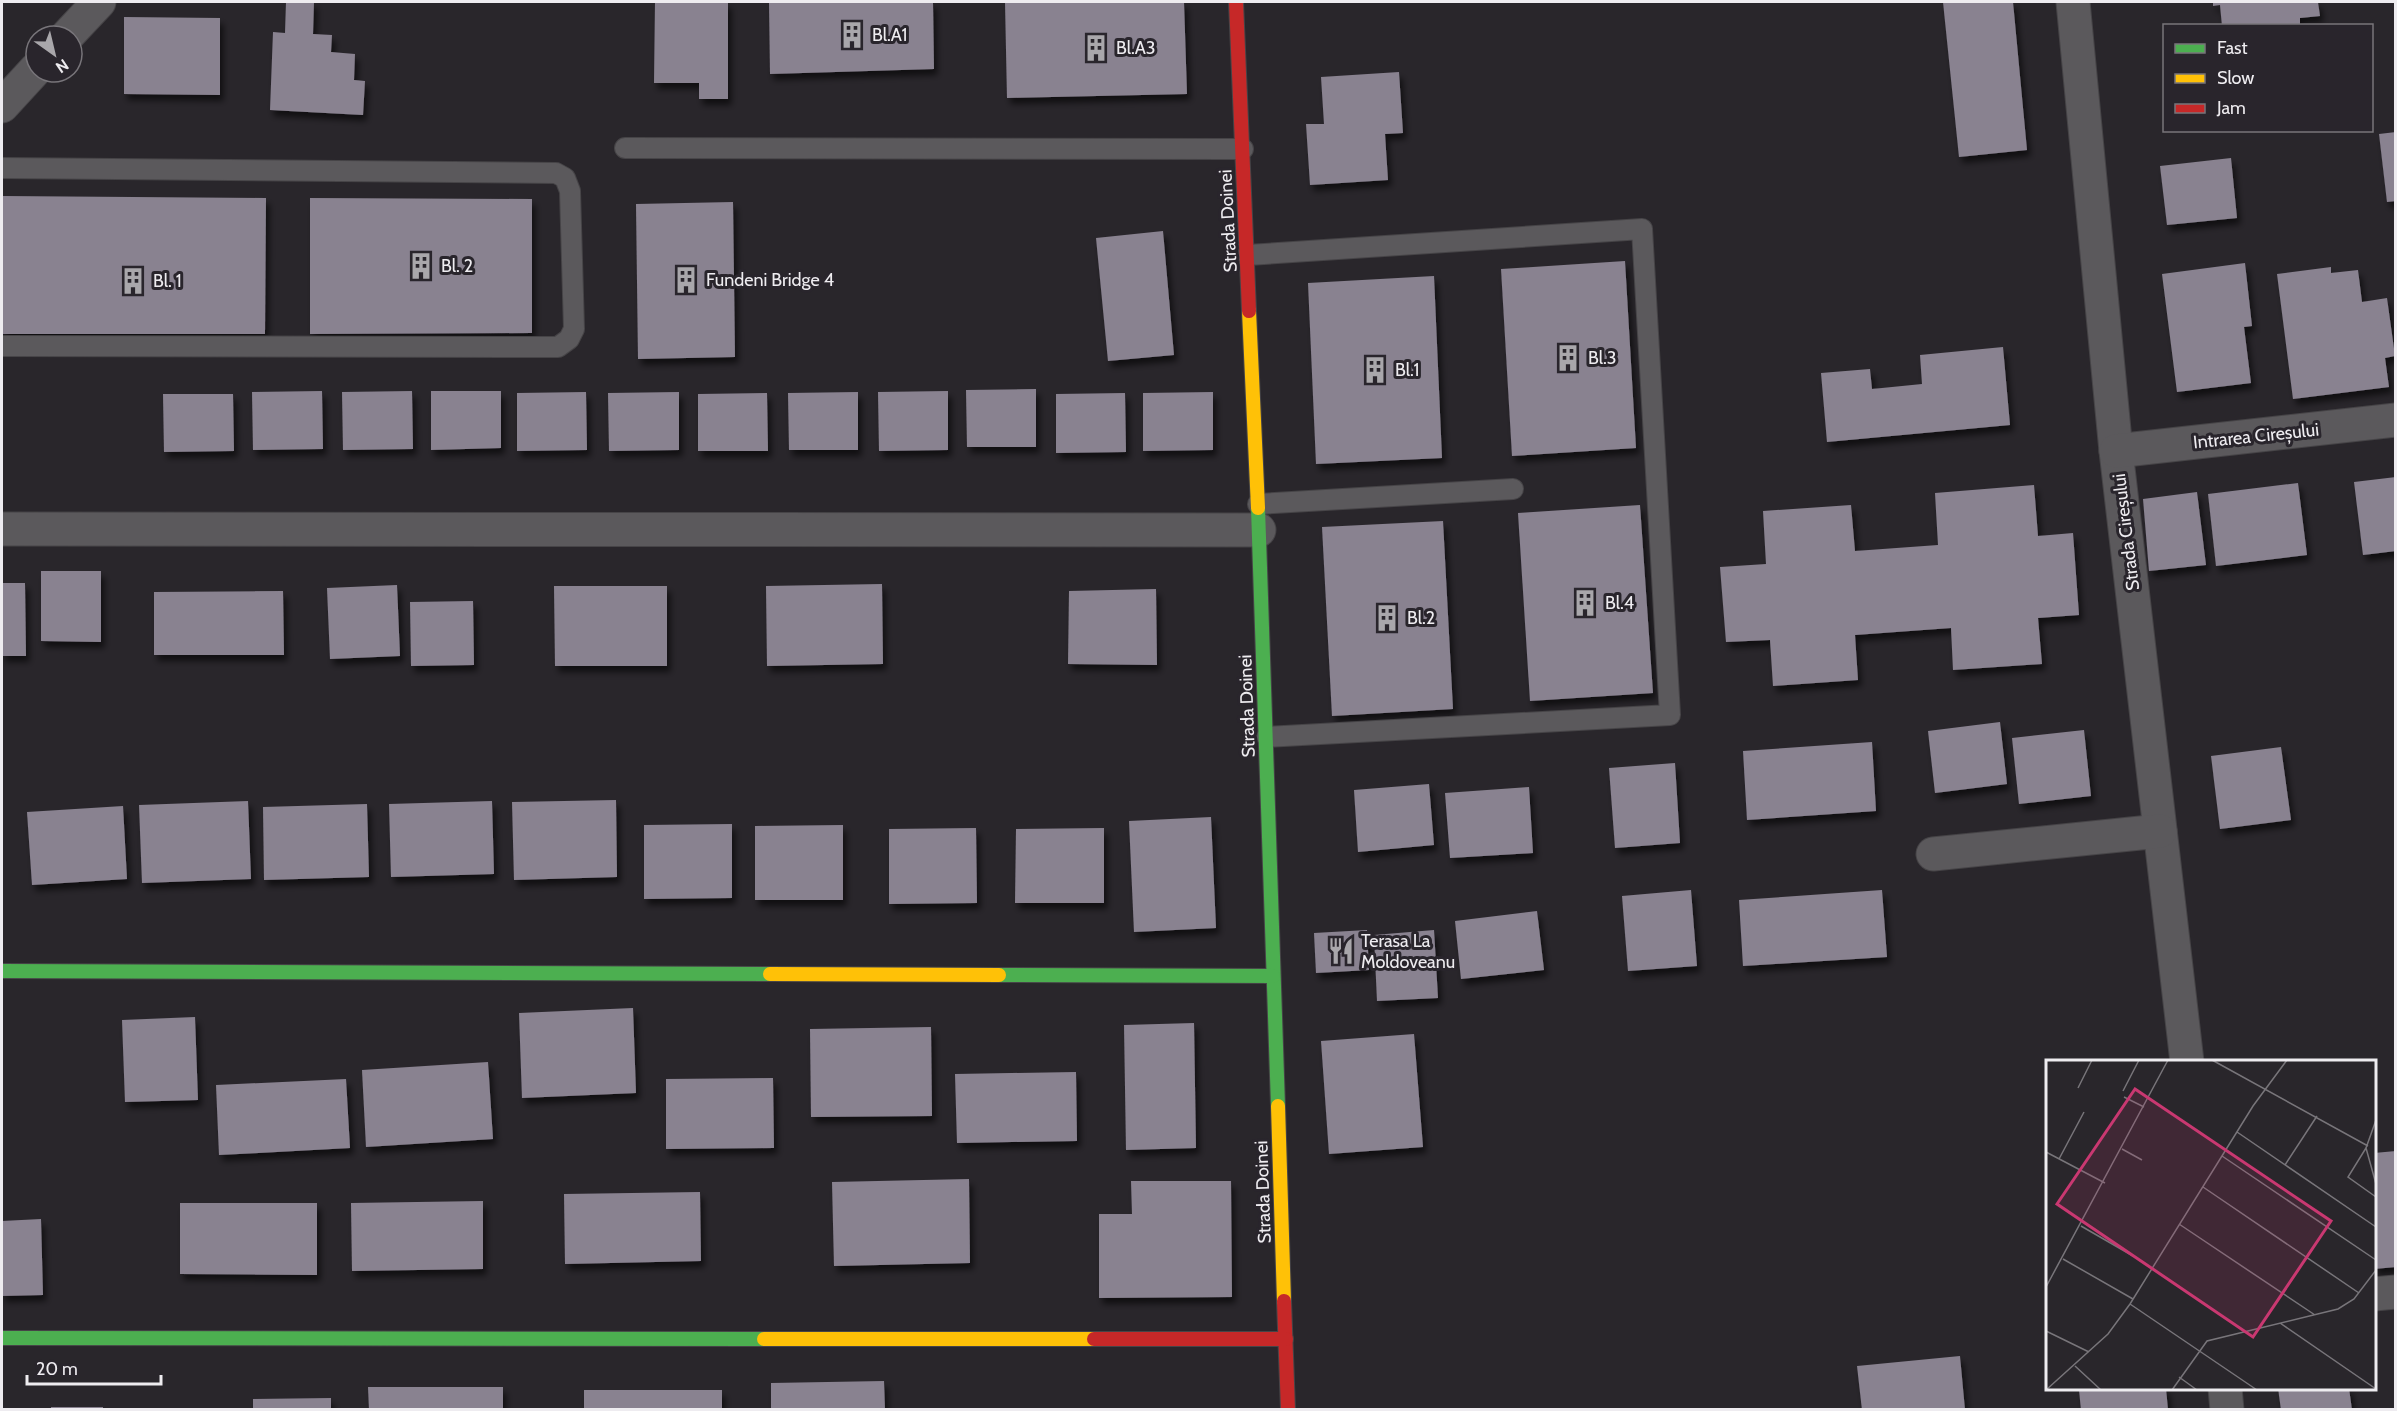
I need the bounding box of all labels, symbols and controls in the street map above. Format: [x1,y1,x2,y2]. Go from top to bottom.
building icon: Bl.A1 [837,20,867,50]
north arrow [24,24,84,84]
place label: Bl.A1 [872,24,907,46]
legend [2163,24,2373,132]
building icon: Bl.A3 [1081,33,1111,63]
place label: Bl.A3 [1116,37,1155,59]
text: Fast [2217,37,2248,59]
text: N [52,55,72,77]
text: Slow [2217,67,2254,89]
text: Jam [2216,97,2246,119]
street label: Strada Doinei [1214,169,1242,273]
building icon: Bl. 2 [406,251,436,281]
place label: Bl. 2 [441,255,473,277]
building icon: Fundeni Bridge 4 [671,265,701,295]
building icon: Bl. 1 [118,266,148,296]
place label: Fundeni Bridge 4 [706,269,834,291]
place label: Bl. 1 [153,270,182,292]
building icon: Bl.3 [1553,343,1583,373]
place label: Bl.3 [1588,347,1616,369]
building icon: Bl.1 [1360,355,1390,385]
place label: Bl.1 [1395,359,1419,381]
street label: Intrarea Cireșului [2192,418,2320,455]
street label: Strada Cireșului [2108,472,2145,592]
building icon: Bl.4 [1570,588,1600,618]
place label: Bl.4 [1605,592,1634,614]
building icon: Bl.2 [1372,603,1402,633]
place label: Bl.2 [1407,607,1435,629]
street label: Strada Doinei [1234,654,1260,758]
place label: Terasa La Moldoveanu [1361,930,1455,973]
restaurant icon: Terasa La Moldoveanu [1326,936,1356,966]
inset map [2046,1060,2376,1390]
street label: Strada Doinei [1250,1140,1276,1244]
scale bar [27,1348,160,1386]
text: 20 m [36,1358,78,1380]

